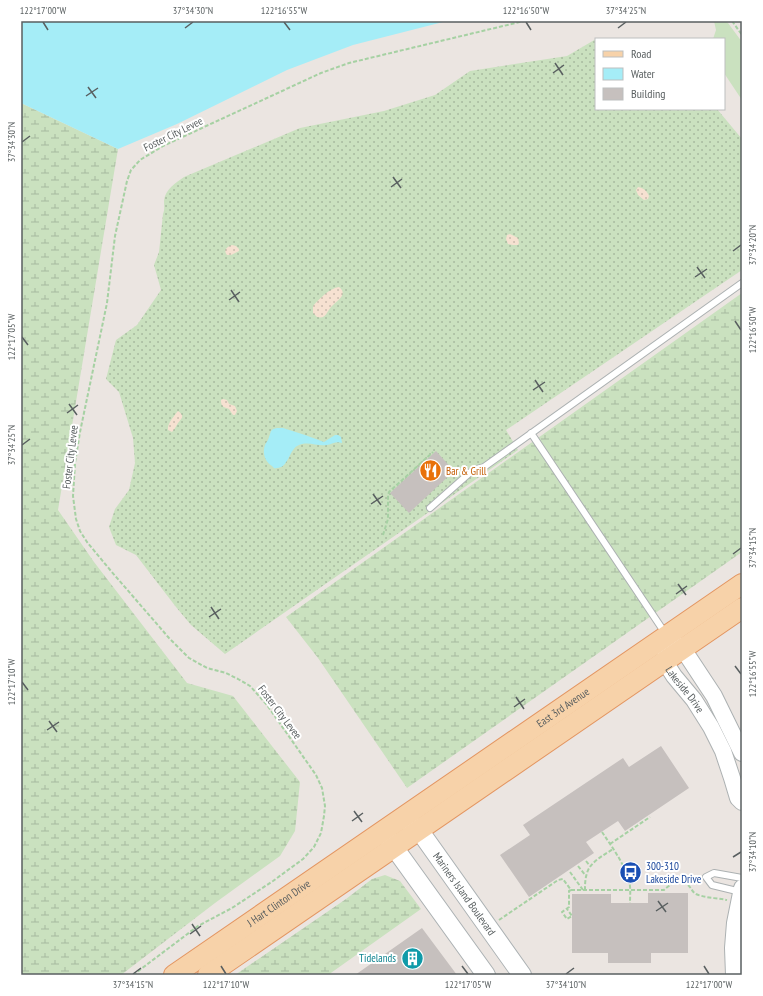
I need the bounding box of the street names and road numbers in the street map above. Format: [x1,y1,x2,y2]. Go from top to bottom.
street label: Foster City Levee [141,113,205,154]
street label: Foster City Levee [59,424,81,490]
street label: Lakeside Drive [663,664,707,716]
street label: Foster City Levee [255,682,305,742]
street label: East 3rd Avenue [534,684,592,730]
street label: Mariners Island Boulevard [430,850,499,938]
street label: J Hart Clinton Drive [243,876,313,930]

